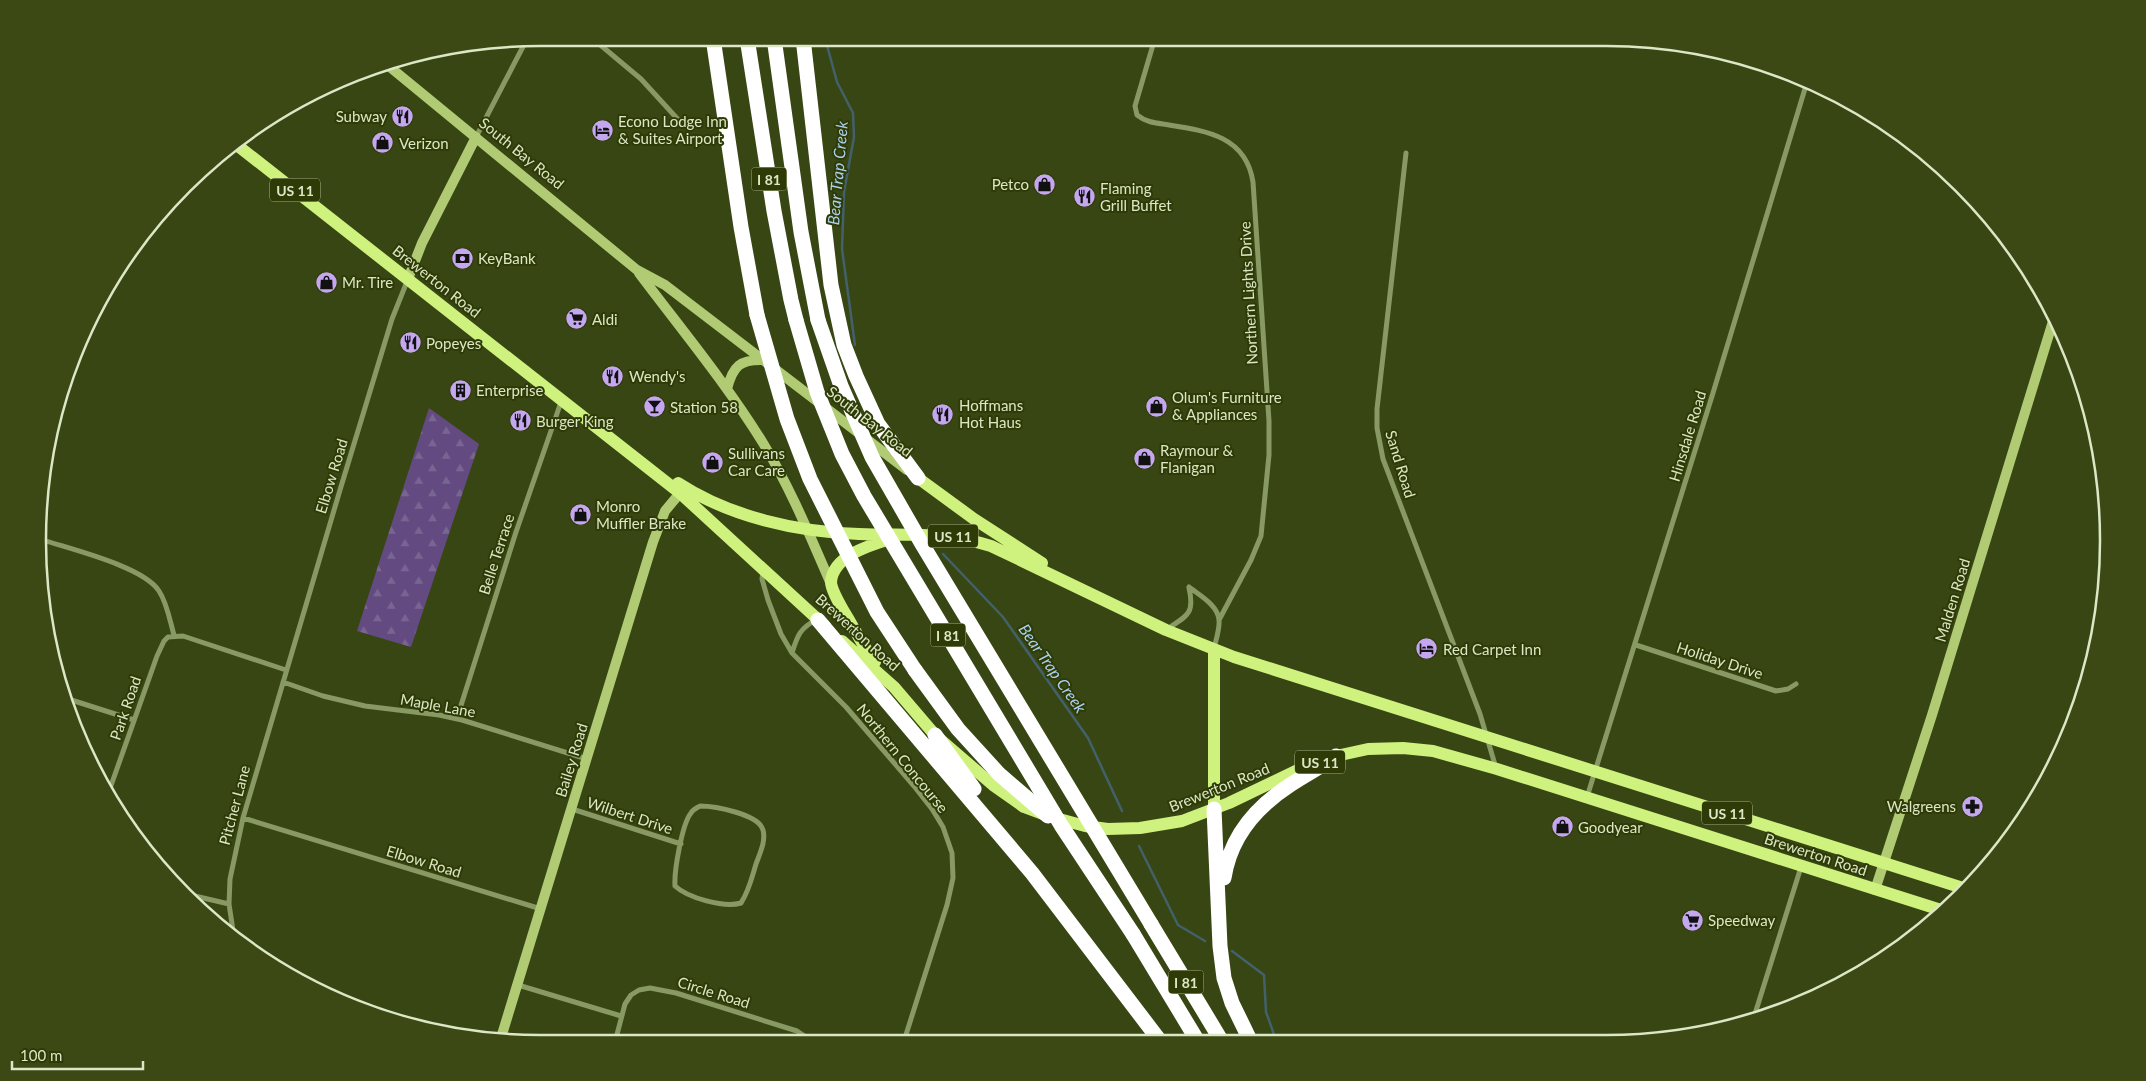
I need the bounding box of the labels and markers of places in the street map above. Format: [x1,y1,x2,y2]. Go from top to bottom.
restaurant icon: Subway [391,104,415,128]
place label: Subway [336,107,387,125]
place label: Econo Lodge Inn & Suites Airport [618,112,727,147]
hotel icon: Econo Lodge Inn & Suites Airport [590,118,614,142]
shop icon: Verizon [371,131,395,155]
place label: Verizon [399,134,449,152]
shop icon: Petco [1033,172,1057,196]
place label: Petco [992,175,1029,193]
place label: Flaming Grill Buffet [1100,179,1172,214]
restaurant icon: Flaming Grill Buffet [1072,185,1096,209]
bank icon: KeyBank [450,246,474,270]
place label: KeyBank [478,249,536,267]
shop icon: Mr. Tire [314,270,338,294]
place label: Mr. Tire [342,273,393,291]
supermarket icon: Aldi [564,307,588,331]
place label: Aldi [592,310,618,328]
restaurant icon: Popeyes [398,331,422,355]
place label: Popeyes [426,334,481,352]
restaurant icon: Wendy's [601,364,625,388]
place label: Wendy's [629,367,686,385]
building icon: Enterprise [448,378,472,402]
place label: Enterprise [476,381,543,399]
place label: Olum's Furniture & Appliances [1172,388,1282,423]
shop icon: Olum's Furniture & Appliances [1144,394,1168,418]
bar icon: Station 58 [642,395,666,419]
place label: Hoffmans Hot Haus [959,396,1023,431]
place label: Station 58 [670,398,738,416]
restaurant icon: Hoffmans Hot Haus [931,402,955,426]
restaurant icon: Burger King [508,409,532,433]
place label: Burger King [536,412,614,430]
place label: Raymour & Flanigan [1160,441,1233,476]
place label: Sullivans Car Care [728,444,785,479]
shop icon: Raymour & Flanigan [1132,447,1156,471]
shop icon: Sullivans Car Care [700,450,724,474]
place label: Monro Muffler Brake [596,497,686,532]
shop icon: Monro Muffler Brake [568,503,592,527]
hotel icon: Red Carpet Inn [1415,637,1439,661]
place label: Red Carpet Inn [1443,640,1541,658]
pharmacy icon: Walgreens [1960,794,1984,818]
place label: Walgreens [1887,797,1956,815]
shop icon: Goodyear [1550,815,1574,839]
place label: Goodyear [1578,818,1643,836]
supermarket icon: Speedway [1680,908,1704,932]
place label: Speedway [1708,911,1776,929]

